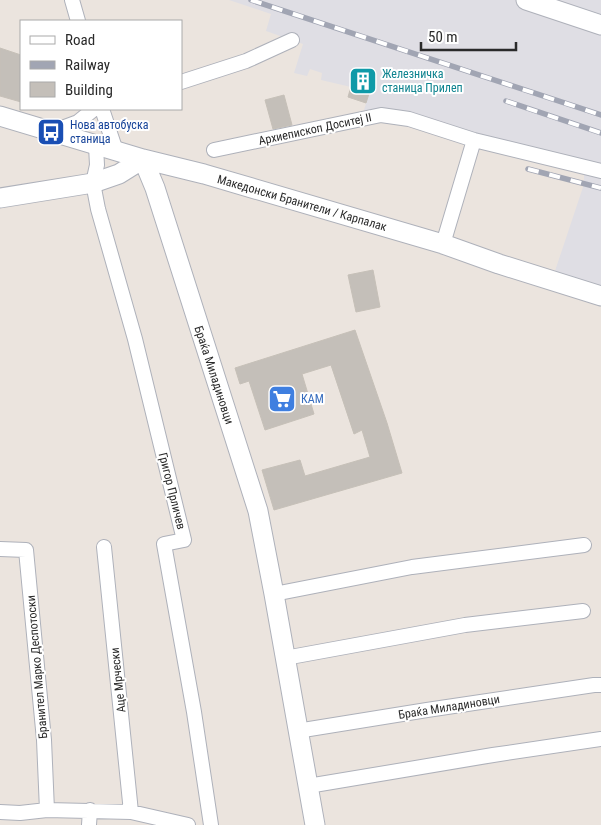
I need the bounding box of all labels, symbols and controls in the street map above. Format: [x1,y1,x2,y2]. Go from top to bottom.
legend [20,20,182,110]
scale bar [421,20,516,52]
text: 50 m [428,28,458,46]
text: Road [65,31,95,49]
text: Railway [65,56,110,74]
building icon: Железничка станица Прилеп [348,66,378,96]
place label: Железничка станица Прилеп [382,67,463,95]
text: Building [65,81,113,99]
street label: Архиепископ Доситеј II [257,110,373,148]
bus stop icon: Нова автобуска станица [36,117,66,147]
place label: Нова автобуска станица [70,118,149,146]
street label: Македонски Бранители / Карпалак [216,172,389,234]
street label: Браќа Миладиновци [191,324,237,426]
supermarket icon: КАМ [267,384,297,414]
place label: КАМ [301,392,324,406]
street label: Григор Прличев [156,451,188,531]
street label: Бранител Марко Деспотоски [24,595,50,739]
street label: Аце Мрчески [108,647,128,713]
street label: Браќа Миладиновци [397,692,501,722]

